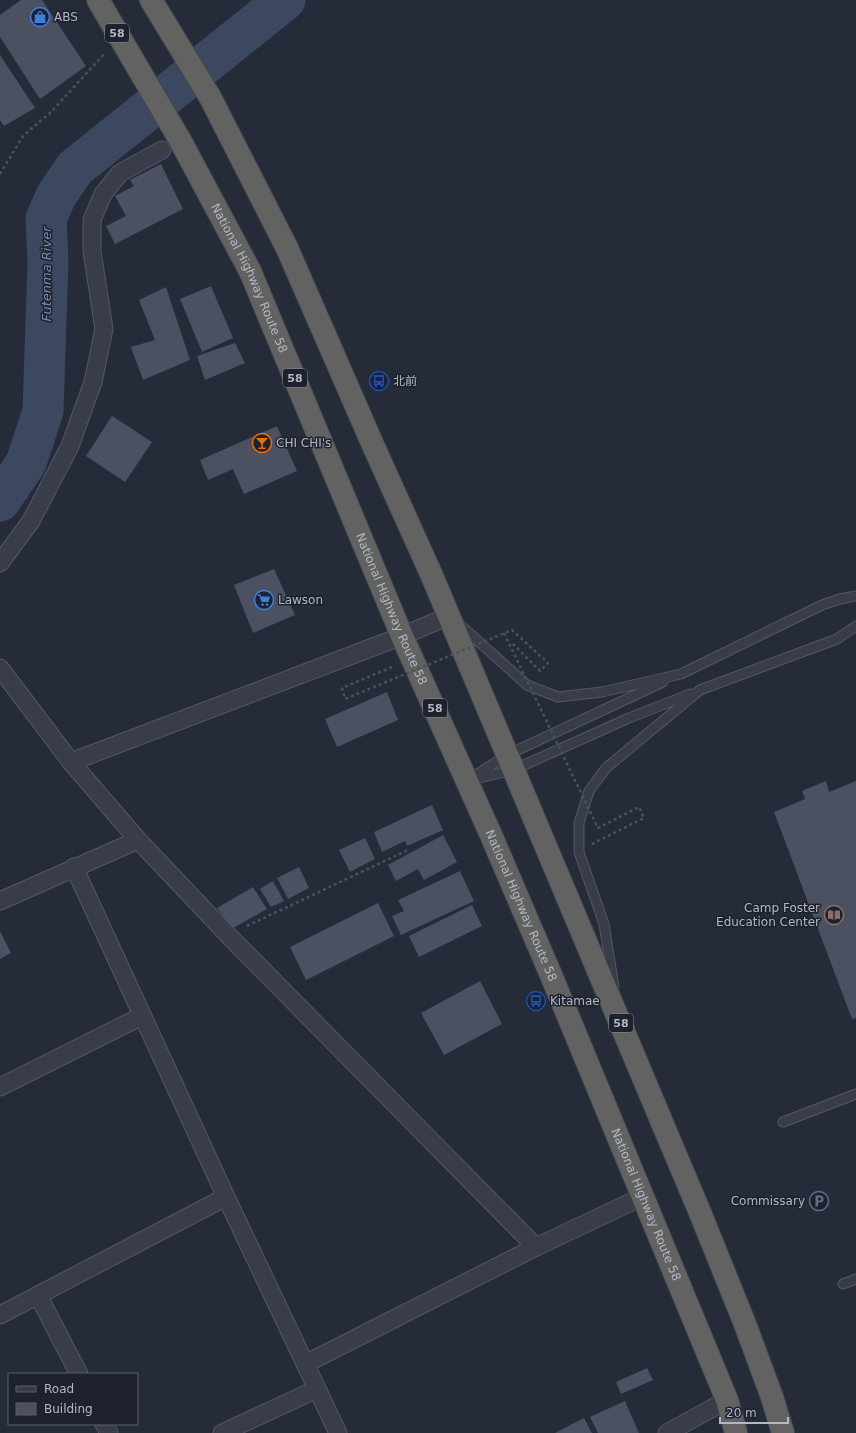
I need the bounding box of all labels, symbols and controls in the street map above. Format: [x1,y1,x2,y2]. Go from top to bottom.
shop icon: ABS [29,6,51,28]
place label: ABS [54,10,78,24]
road number: 58 [105,24,129,42]
street label: National Highway Route 58 [208,201,290,355]
water label: Futenma River [39,225,54,321]
road number: 58 [283,369,307,387]
bus stop icon: 北前 [368,370,390,392]
place label: 北前 [393,374,417,388]
bar icon: CHI CHI's [251,432,273,454]
place label: CHI CHI's [276,436,331,450]
street label: National Highway Route 58 [353,531,430,687]
supermarket icon: Lawson [253,589,275,611]
place label: Lawson [278,593,323,607]
road number: 58 [423,699,447,717]
street label: National Highway Route 58 [483,828,560,984]
place label: Camp Foster Education Center [716,901,820,929]
library icon: Camp Foster Education Center [823,904,845,926]
bus stop icon: Kitamae [525,990,547,1012]
place label: Kitamae [550,994,600,1008]
road number: 58 [609,1014,633,1032]
street label: National Highway Route 58 [608,1126,684,1283]
parking icon: Commissary [808,1190,830,1212]
place label: Commissary [731,1194,805,1208]
legend [8,1373,138,1425]
text: Road [44,1382,74,1396]
scale bar [720,1399,788,1425]
text: Building [44,1402,93,1416]
text: 20 m [726,1406,757,1420]

